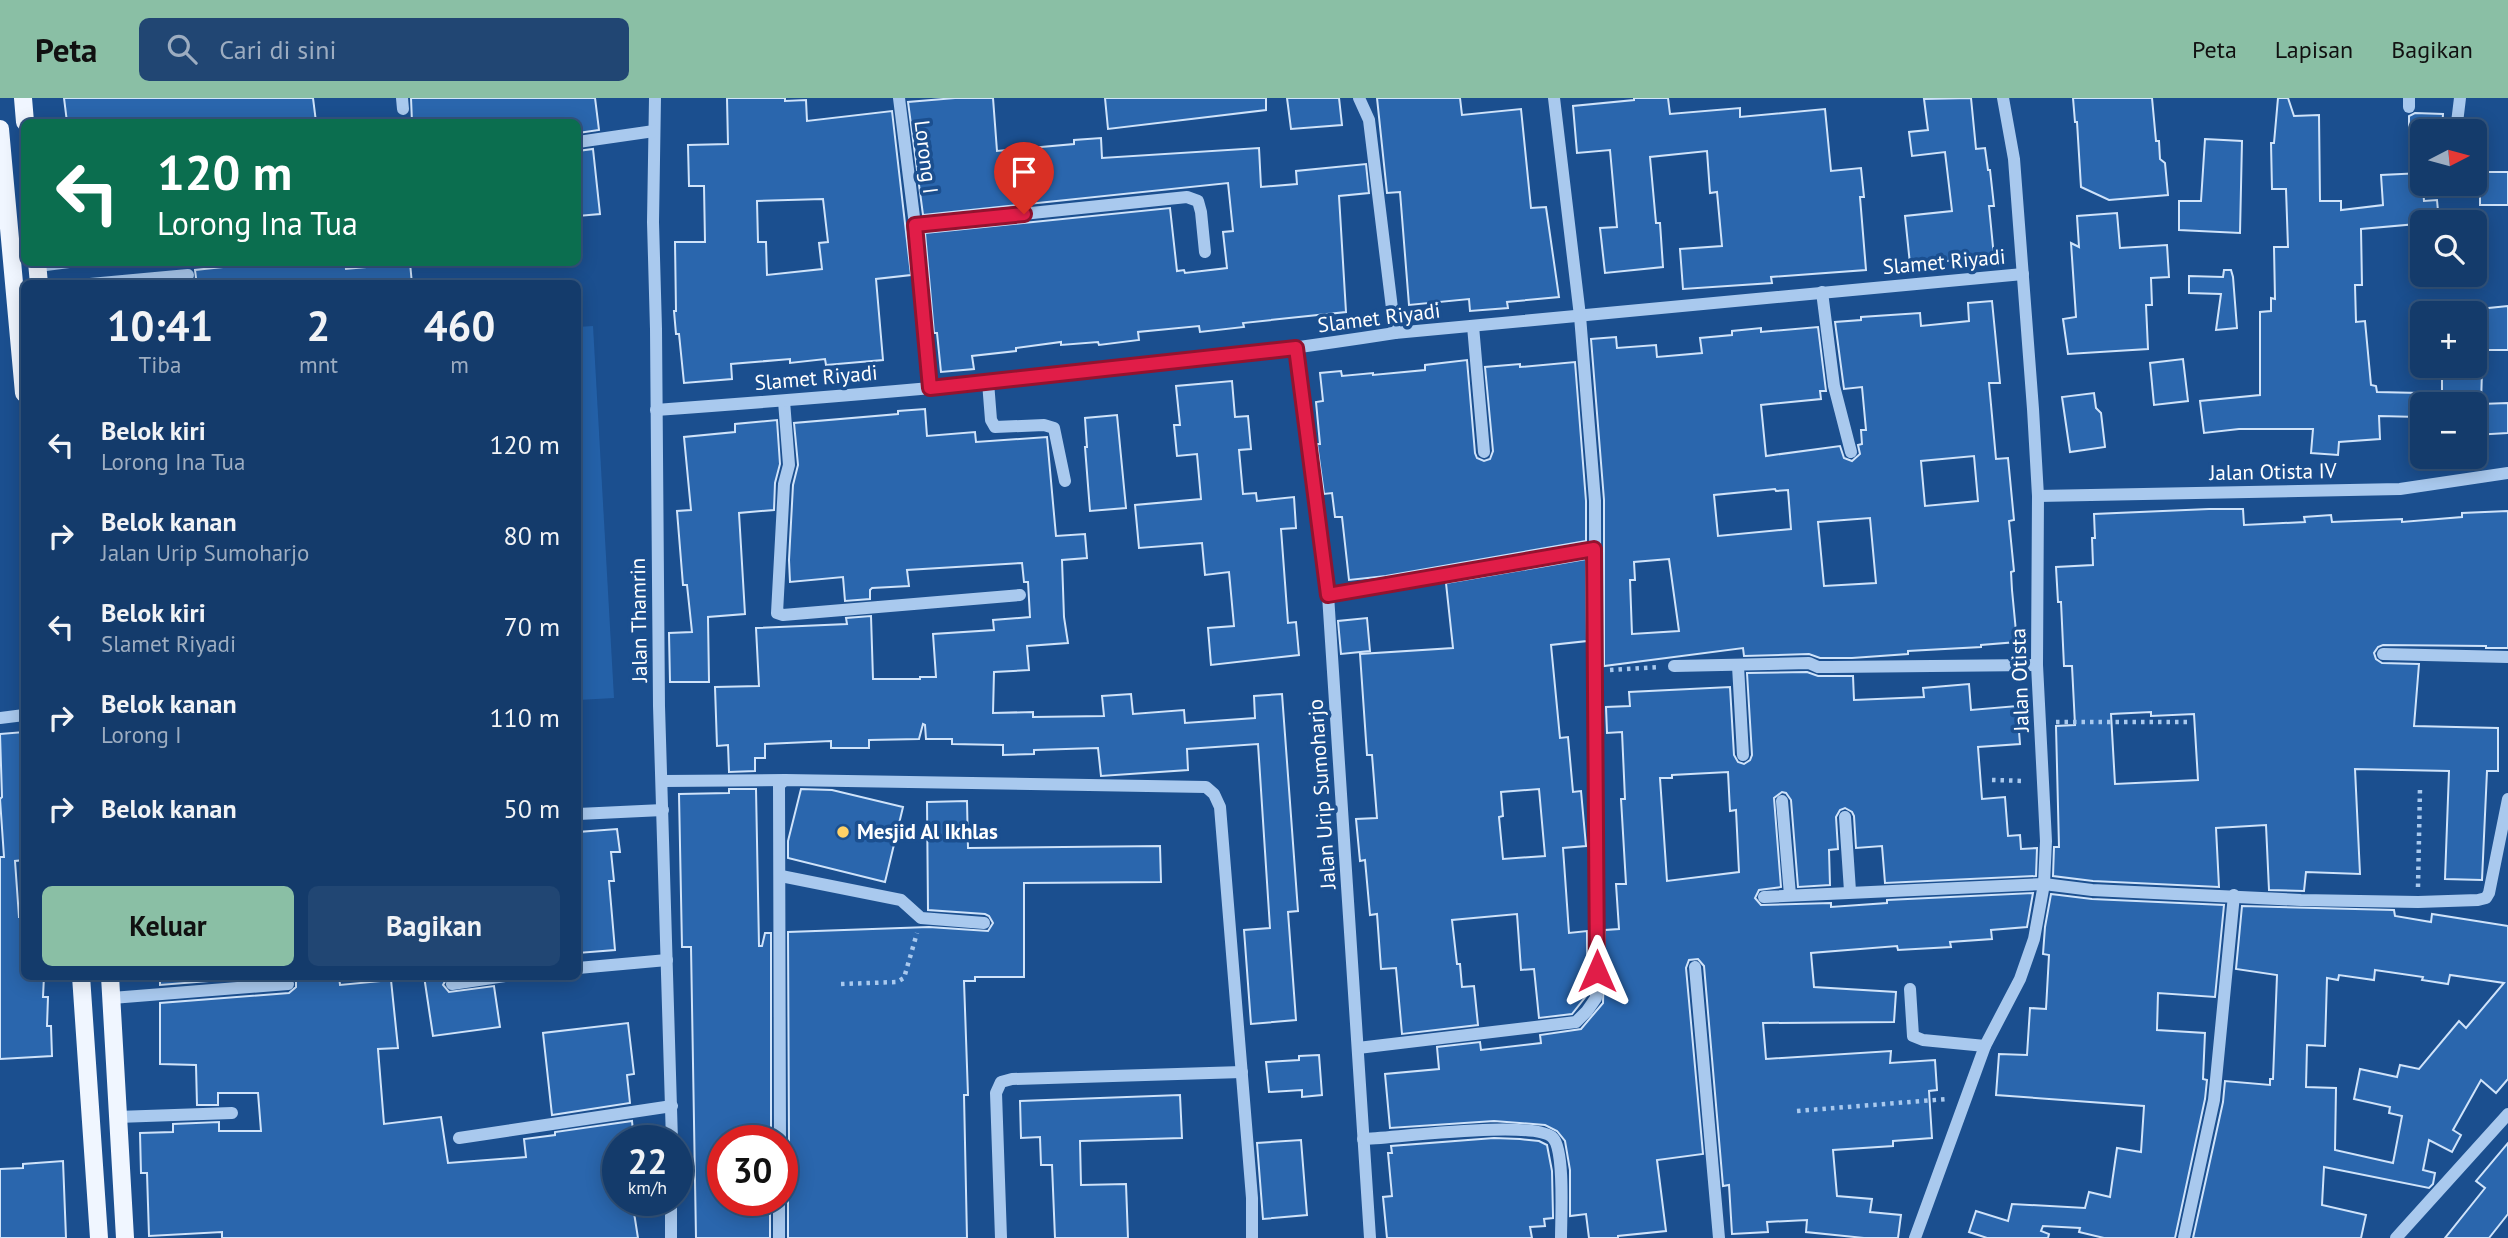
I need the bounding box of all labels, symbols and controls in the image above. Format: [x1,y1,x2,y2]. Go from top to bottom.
search box [139,18,629,81]
text: Peta [35,28,97,71]
icon: search [163,30,201,68]
text: Cari di sini [219,33,336,66]
text: Peta [2192,34,2237,65]
text: Lapisan [2275,34,2353,65]
text: Bagikan [2391,34,2473,65]
street label: Lorong I [909,119,944,195]
north arrow [2410,119,2487,196]
map controls [2410,119,2487,469]
text: 120 m [157,140,292,204]
pin [994,142,1054,214]
icon: left [42,147,133,238]
icon: arrive [1005,153,1043,191]
text: Lorong Ina Tua [157,202,358,244]
button: search [2410,210,2487,287]
street label: Slamet Riyadi [1881,243,2007,280]
street label: Slamet Riyadi [1316,297,1442,338]
text: 10:41 [107,298,213,353]
text: 2 [307,298,330,353]
text: 460 [424,298,495,353]
button: + [2410,301,2487,378]
text: Tiba [139,350,181,379]
text: mnt [299,350,338,379]
text: m [450,350,469,379]
street label: Slamet Riyadi [753,359,879,396]
button: − [2410,392,2487,469]
text: Belok kiri [101,414,206,447]
icon: left [42,426,80,464]
text: 120 m [489,428,560,461]
text: Lorong Ina Tua [101,447,245,476]
street label: Jalan Otista IV [2208,457,2337,486]
text: Belok kanan [101,505,237,538]
icon: right [42,517,80,555]
text: 80 m [504,519,560,552]
text: Jalan Urip Sumoharjo [101,538,309,567]
street label: Jalan Thamrin [624,558,653,683]
text: Belok kiri [101,596,206,629]
icon: left [42,608,80,646]
text: 70 m [504,610,560,643]
street label: Jalan Otista [2004,628,2035,733]
text: Slamet Riyadi [101,629,236,658]
text: Belok kanan [101,687,237,720]
street label: Jalan Urip Sumoharjo [1301,698,1342,891]
icon: right [42,699,80,737]
text: 110 m [489,701,560,734]
text: Lorong I [101,720,182,749]
icon: right [42,790,80,828]
text: Belok kanan [101,792,237,825]
text: 50 m [504,792,560,825]
place label: Mesjid Al Ikhlas [857,818,998,845]
marker: Mesjid Al Ikhlas [835,824,851,840]
button: Keluar [42,886,294,966]
button: Bagikan [308,886,560,966]
position arrow [1560,934,1634,1008]
speed limit sign: 30 [707,1125,798,1216]
text: 22 [628,1138,667,1184]
text: km/h [628,1176,667,1199]

